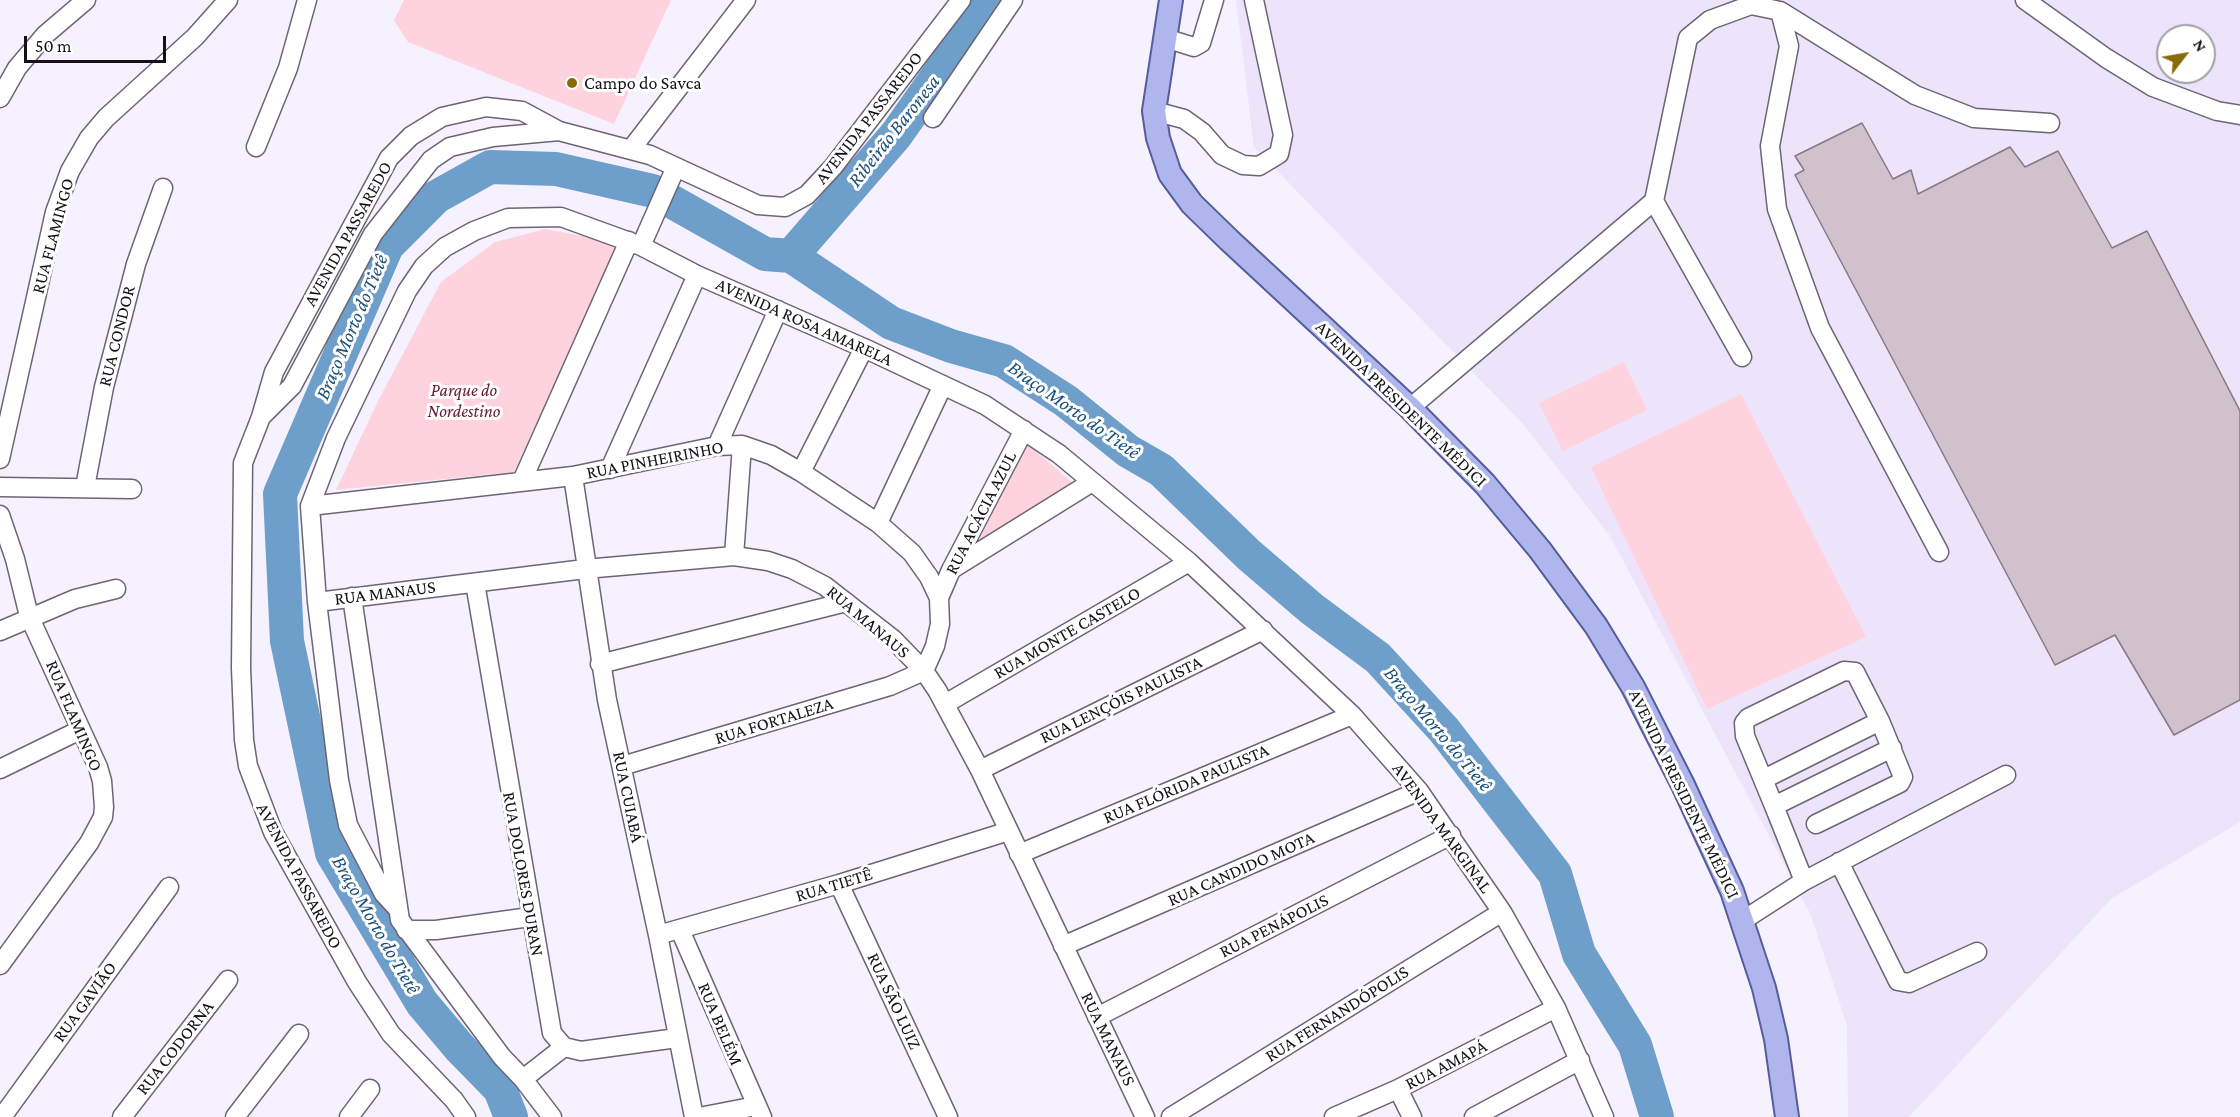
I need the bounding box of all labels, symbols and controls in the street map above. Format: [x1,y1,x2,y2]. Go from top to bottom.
scale bar [27,24,170,62]
north arrow [2156,24,2216,84]
text: 50 m [35,36,72,56]
text: N [2190,36,2210,55]
street label: AVENIDA PASSAREDO [811,47,927,189]
water label: Ribeirão Baronesa [843,70,945,192]
place label: Campo do Savca [584,72,701,94]
marker: Campo do Savca [565,76,579,90]
street label: AVENIDA PASSAREDO [299,158,397,310]
street label: RUA FLAMINGO [27,176,79,296]
water label: Braço Morto do Tietê [311,251,393,403]
street label: AVENIDA ROSA AMARELA [712,273,896,371]
street label: RUA CONDOR [94,283,140,389]
street label: AVENIDA PRESIDENTE MÉDICI [1311,316,1491,492]
water label: Braço Morto do Tietê [1003,356,1145,464]
park label: Parque do Nordestino [427,379,501,422]
street label: RUA PINHEIRINHO [585,436,725,484]
street label: RUA ACÁCIA AZUL [941,448,1021,578]
street label: RUA MANAUS [333,576,437,610]
street label: RUA MANAUS [822,581,914,663]
street label: RUA MONTE CASTELO [990,582,1144,684]
street label: RUA LENÇÓIS PAULISTA [1036,651,1206,749]
street label: RUA FLAMINGO [41,657,107,775]
water label: Braço Morto do Tietê [1379,662,1497,796]
street label: AVENIDA PRESIDENTE MÉDICI [1624,686,1744,902]
street label: RUA FORTALEZA [712,693,836,749]
street label: RUA FLÓRIDA PAULISTA [1100,739,1272,829]
street label: RUA CUIABÁ [608,749,648,845]
street label: AVENIDA MARGINAL [1388,759,1496,897]
street label: RUA DOLORES DURAN [498,790,548,958]
street label: AVENIDA PASSAREDO [251,799,347,953]
street label: RUA CANDIDO MOTA [1164,827,1318,911]
water label: Braço Morto do Tietê [327,852,425,998]
street label: RUA TIETÊ [793,863,875,907]
street label: RUA PENÁPOLIS [1216,889,1332,963]
street label: RUA SÃO LUIZ [862,949,926,1053]
street label: RUA GAVIÃO [49,958,121,1046]
street label: RUA FERNANDÓPOLIS [1261,961,1413,1067]
street label: RUA BELÉM [693,979,747,1069]
street label: RUA MANAUS [1076,989,1140,1089]
street label: RUA CODORNA [132,997,218,1099]
street label: RUA AMAPÁ [1402,1035,1490,1095]

